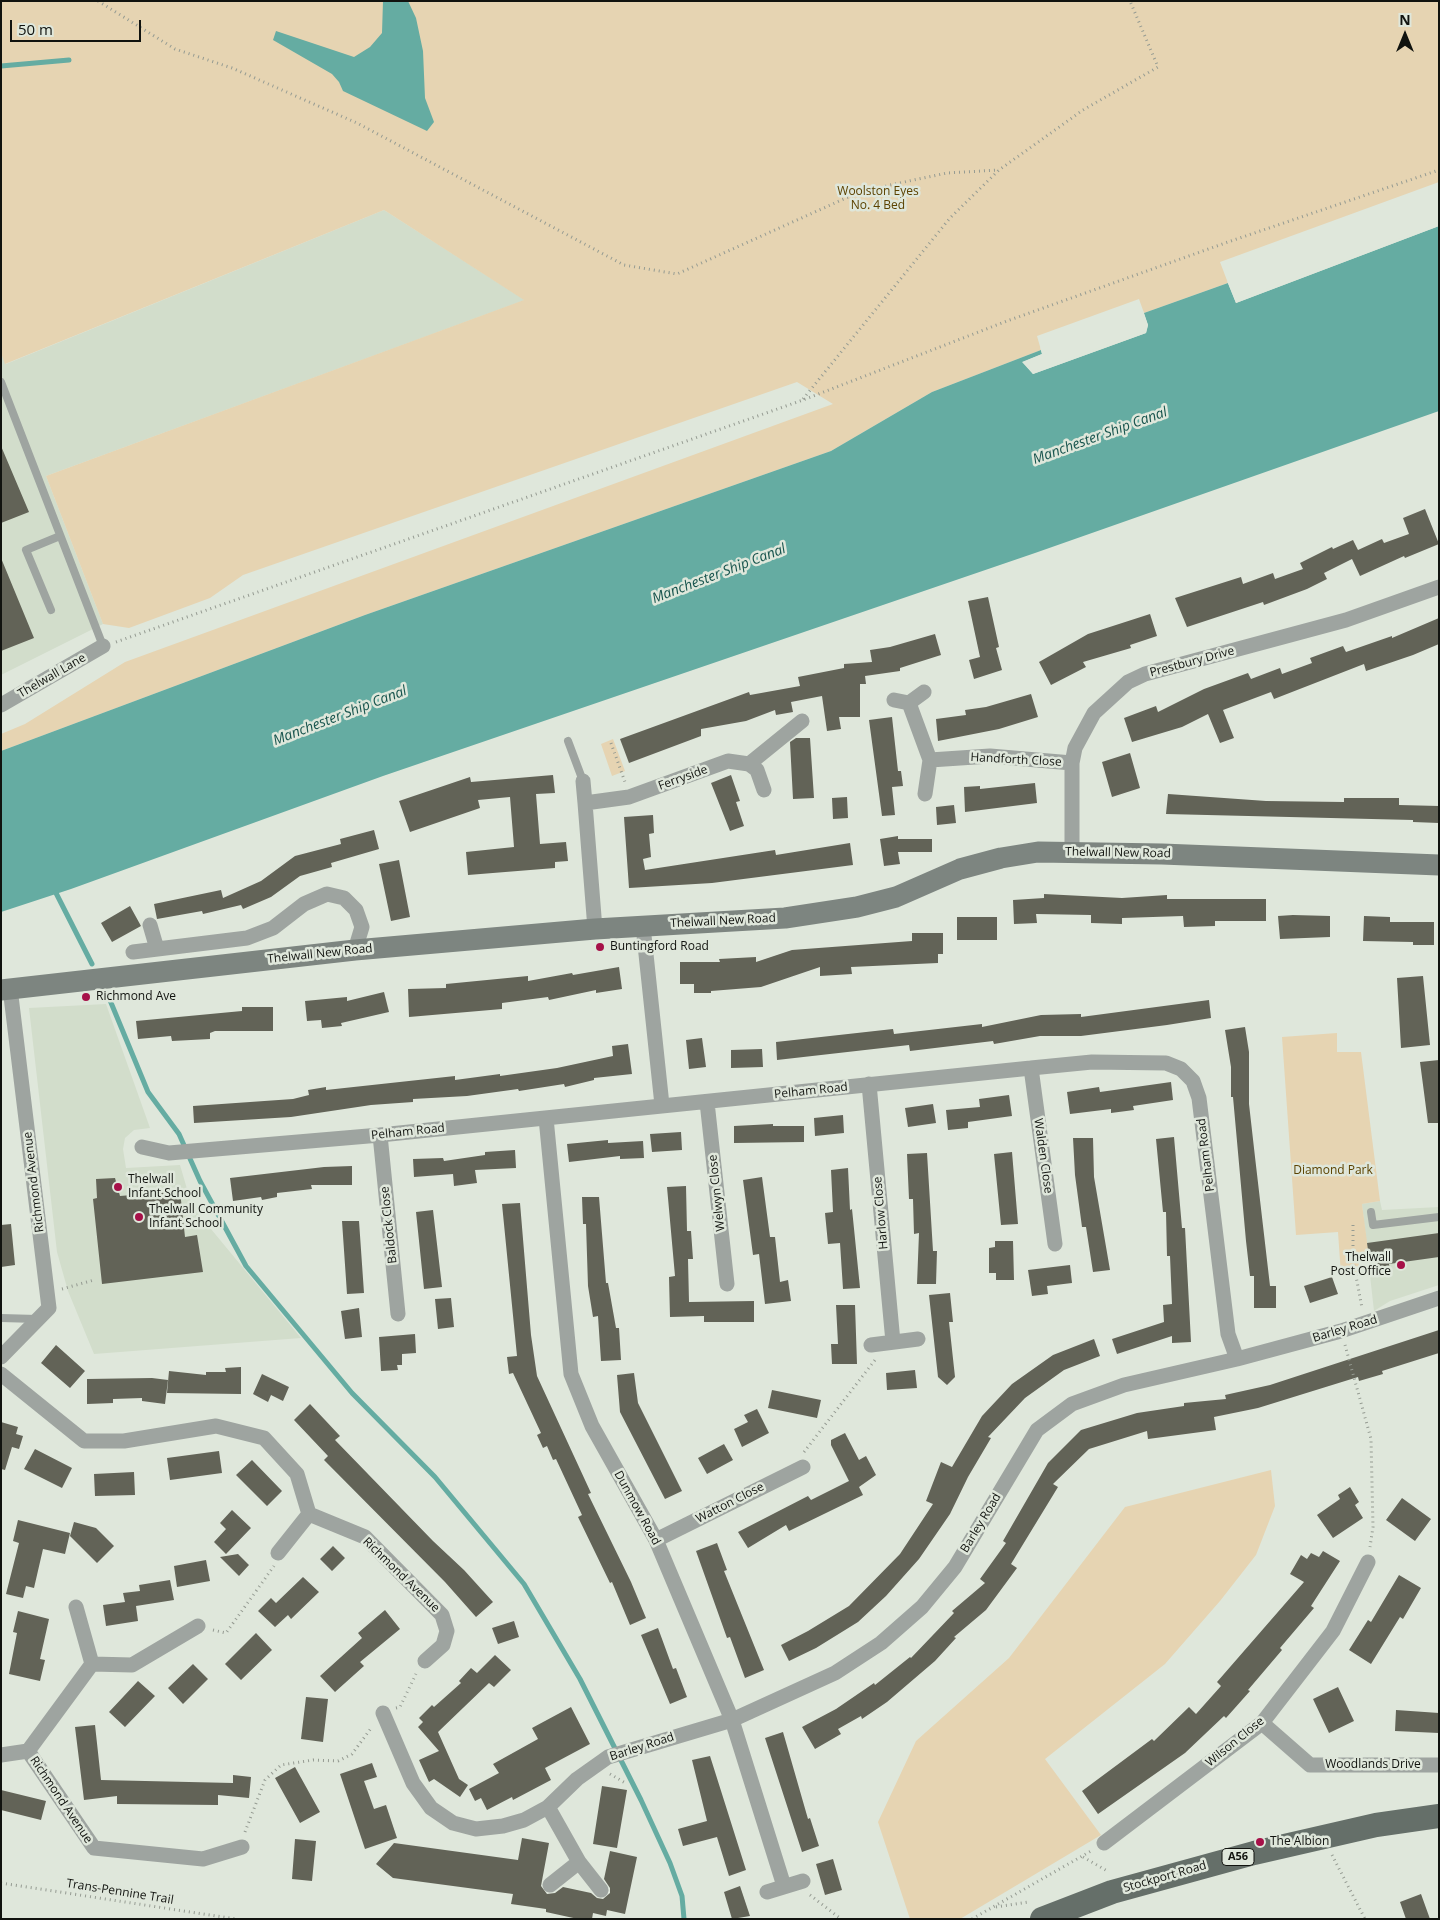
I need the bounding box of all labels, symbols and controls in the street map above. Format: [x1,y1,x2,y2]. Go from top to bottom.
scale bar [12,10,144,42]
north arrow [1380,10,1430,60]
text: N [1399,10,1411,29]
text: 50 m [18,19,53,39]
park label: Woolston Eyes No. 4 Bed [837,185,919,213]
water label: Manchester Ship Canal [1030,404,1170,468]
water label: Manchester Ship Canal [650,541,788,607]
street label: Prestbury Drive [1148,644,1236,680]
street label: Thelwall Lane [16,651,88,701]
water label: Manchester Ship Canal [271,683,409,749]
street label: Handforth Close [970,750,1062,770]
street label: Ferryside [656,762,710,794]
street label: Thelwall New Road [1065,845,1171,861]
street label: Thelwall New Road [670,911,776,931]
place label: Buntingford Road [610,940,709,954]
street label: Thelwall New Road [267,941,373,967]
marker: Buntingford Road [594,941,606,953]
place label: Richmond Ave [96,990,176,1004]
marker: Richmond Ave [80,991,92,1003]
street label: Pelham Road [774,1080,848,1102]
street label: Pelham Road [1194,1117,1218,1193]
street label: Walden Close [1031,1118,1055,1194]
street label: Pelham Road [371,1121,445,1143]
street label: Richmond Avenue [21,1131,47,1233]
street label: Welwyn Close [706,1154,728,1232]
park label: Diamond Park [1293,1164,1373,1178]
place label: Thelwall Infant School [128,1173,201,1201]
street label: Harlow Close [871,1176,891,1250]
marker: Thelwall Infant School [112,1181,124,1193]
street label: Baldock Close [378,1186,400,1264]
place label: Thelwall Community Infant School [149,1203,263,1231]
marker: Thelwall Community Infant School [133,1211,145,1223]
place label: Thelwall Post Office [1331,1251,1391,1279]
marker: Thelwall Post Office [1395,1259,1407,1271]
street label: Barley Road [1311,1312,1379,1346]
street label: Dunmow Road [611,1468,663,1548]
street label: Watton Close [694,1480,766,1526]
street label: Barley Road [958,1491,1004,1555]
street label: Richmond Avenue [360,1535,442,1615]
street label: Wilson Close [1203,1714,1267,1770]
street label: Barley Road [608,1730,676,1764]
street label: Richmond Avenue [27,1754,95,1846]
street label: Woodlands Drive [1325,1758,1421,1772]
place label: The Albion [1270,1835,1329,1849]
marker: The Albion [1254,1836,1266,1848]
road number: A56 [1222,1848,1254,1865]
street label: Stockport Road [1122,1858,1208,1896]
street label: Trans-Pennine Trail [65,1876,175,1908]

